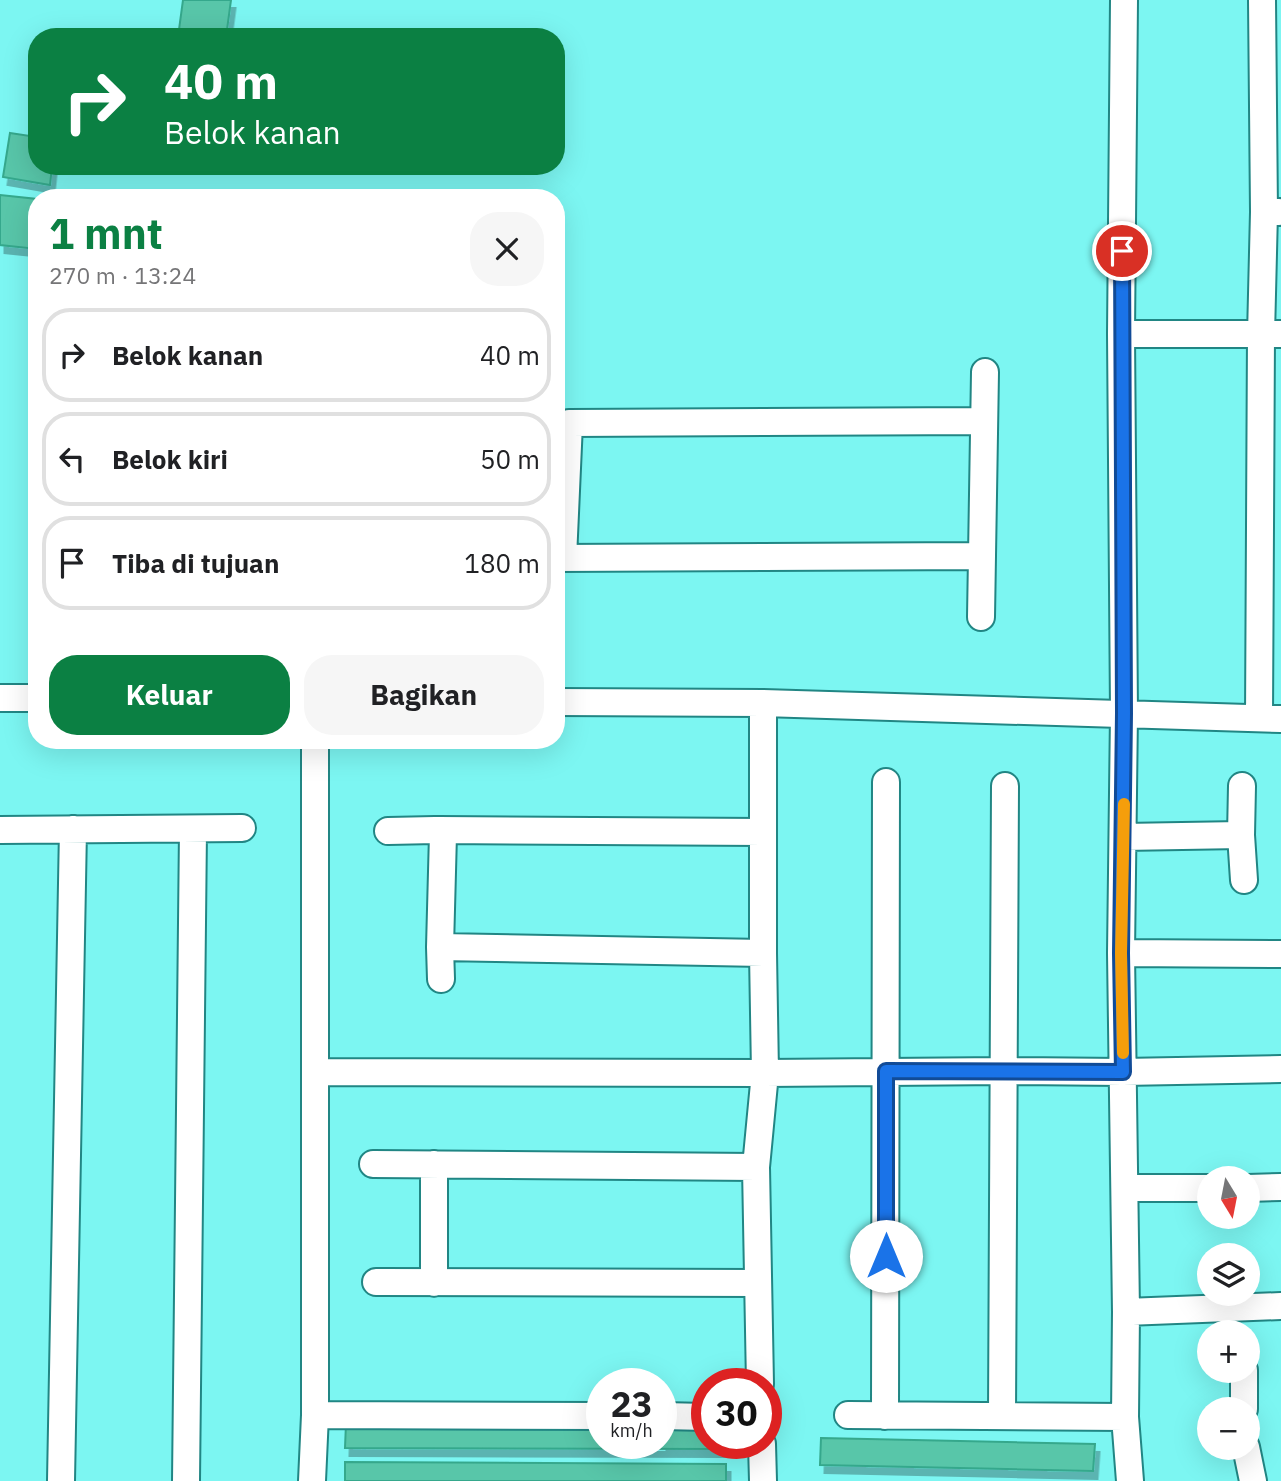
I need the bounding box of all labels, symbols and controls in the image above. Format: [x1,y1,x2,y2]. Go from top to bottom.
text: 40 m [164,49,278,112]
icon: right [49,56,140,147]
text: Belok kanan [164,111,341,153]
text: 1 mnt [49,206,163,261]
button: close [470,212,544,286]
pin [1092,221,1152,281]
icon: arrive [1103,232,1141,270]
text: 270 m · 13:24 [49,260,196,290]
icon: right [53,336,91,374]
text: Belok kanan [112,338,263,372]
text: 40 m [480,338,540,372]
icon: left [53,440,91,478]
text: Belok kiri [112,442,228,476]
text: 50 m [480,442,540,476]
icon: arrive [53,544,91,582]
text: Tiba di tujuan [112,546,279,580]
text: 180 m [464,546,540,580]
button: Keluar [49,655,290,735]
button: Bagikan [304,655,544,735]
north arrow [1197,1166,1260,1228]
map controls [1197,1166,1260,1460]
position arrow [849,1219,923,1293]
button: layers [1197,1243,1260,1306]
button: + [1197,1320,1260,1383]
speed limit sign: 30 [691,1368,782,1459]
text: 23 [610,1381,653,1427]
button: − [1197,1397,1260,1460]
text: km/h [610,1419,653,1442]

